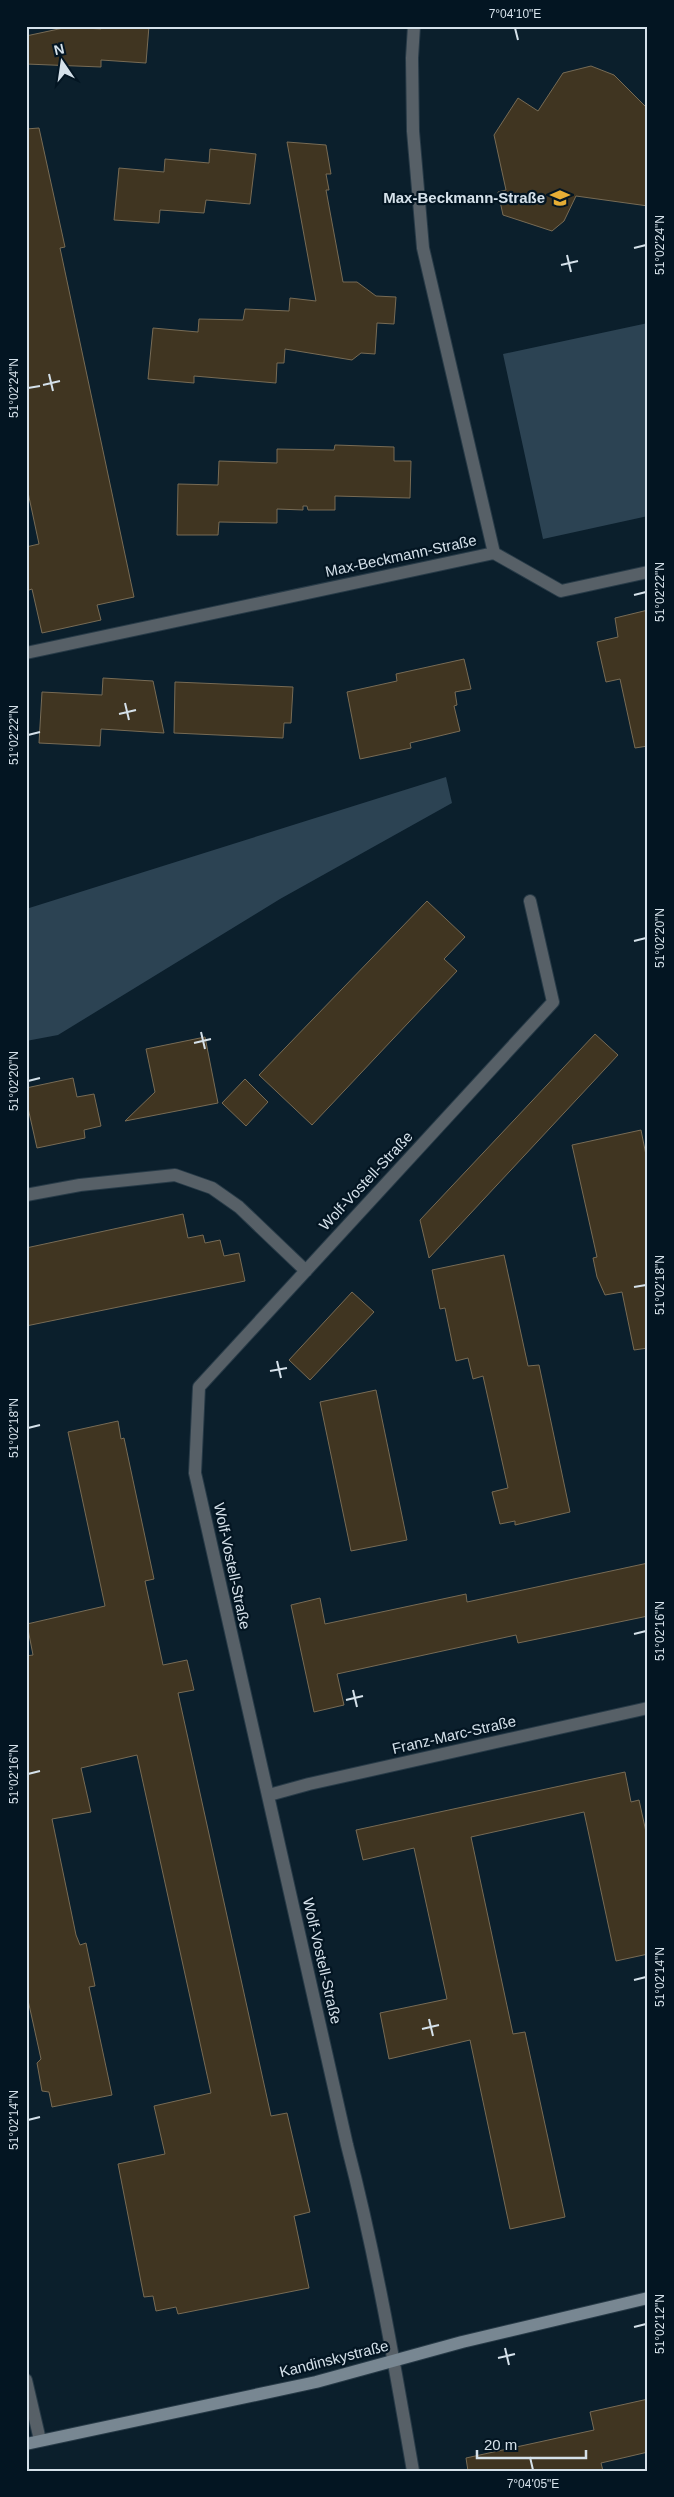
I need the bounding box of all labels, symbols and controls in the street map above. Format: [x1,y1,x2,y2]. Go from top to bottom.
text: 7°04'10"E [489,7,541,21]
north arrow [38,38,88,88]
text: N [52,40,66,58]
school or university icon: Max-Beckmann-Straße [549,187,571,209]
place label: Max-Beckmann-Straße [383,189,545,206]
text: 51°02'24"N [653,215,667,275]
text: 51°02'24"N [7,358,21,418]
street label: Max-Beckmann-Straße [324,531,478,580]
text: 51°02'22"N [653,562,667,622]
text: 51°02'22"N [7,705,21,765]
text: 51°02'20"N [653,908,667,968]
text: 51°02'20"N [7,1051,21,1111]
street label: Wolf-Vostell-Straße [315,1128,416,1234]
text: 51°02'18"N [653,1255,667,1315]
text: 51°02'18"N [7,1398,21,1458]
street label: Wolf-Vostell-Straße [211,1501,254,1631]
text: 51°02'16"N [653,1601,667,1661]
street label: Franz-Marc-Straße [390,1712,518,1757]
text: 51°02'16"N [7,1744,21,1804]
street label: Wolf-Vostell-Straße [300,1896,345,2026]
text: 51°02'14"N [653,1947,667,2007]
text: 51°02'14"N [7,2090,21,2150]
text: 51°02'12"N [653,2294,667,2354]
street label: Kandinskystraße [278,2337,390,2380]
scale bar [477,2427,585,2459]
text: 20 m [484,2436,517,2453]
text: 7°04'05"E [507,2477,559,2491]

